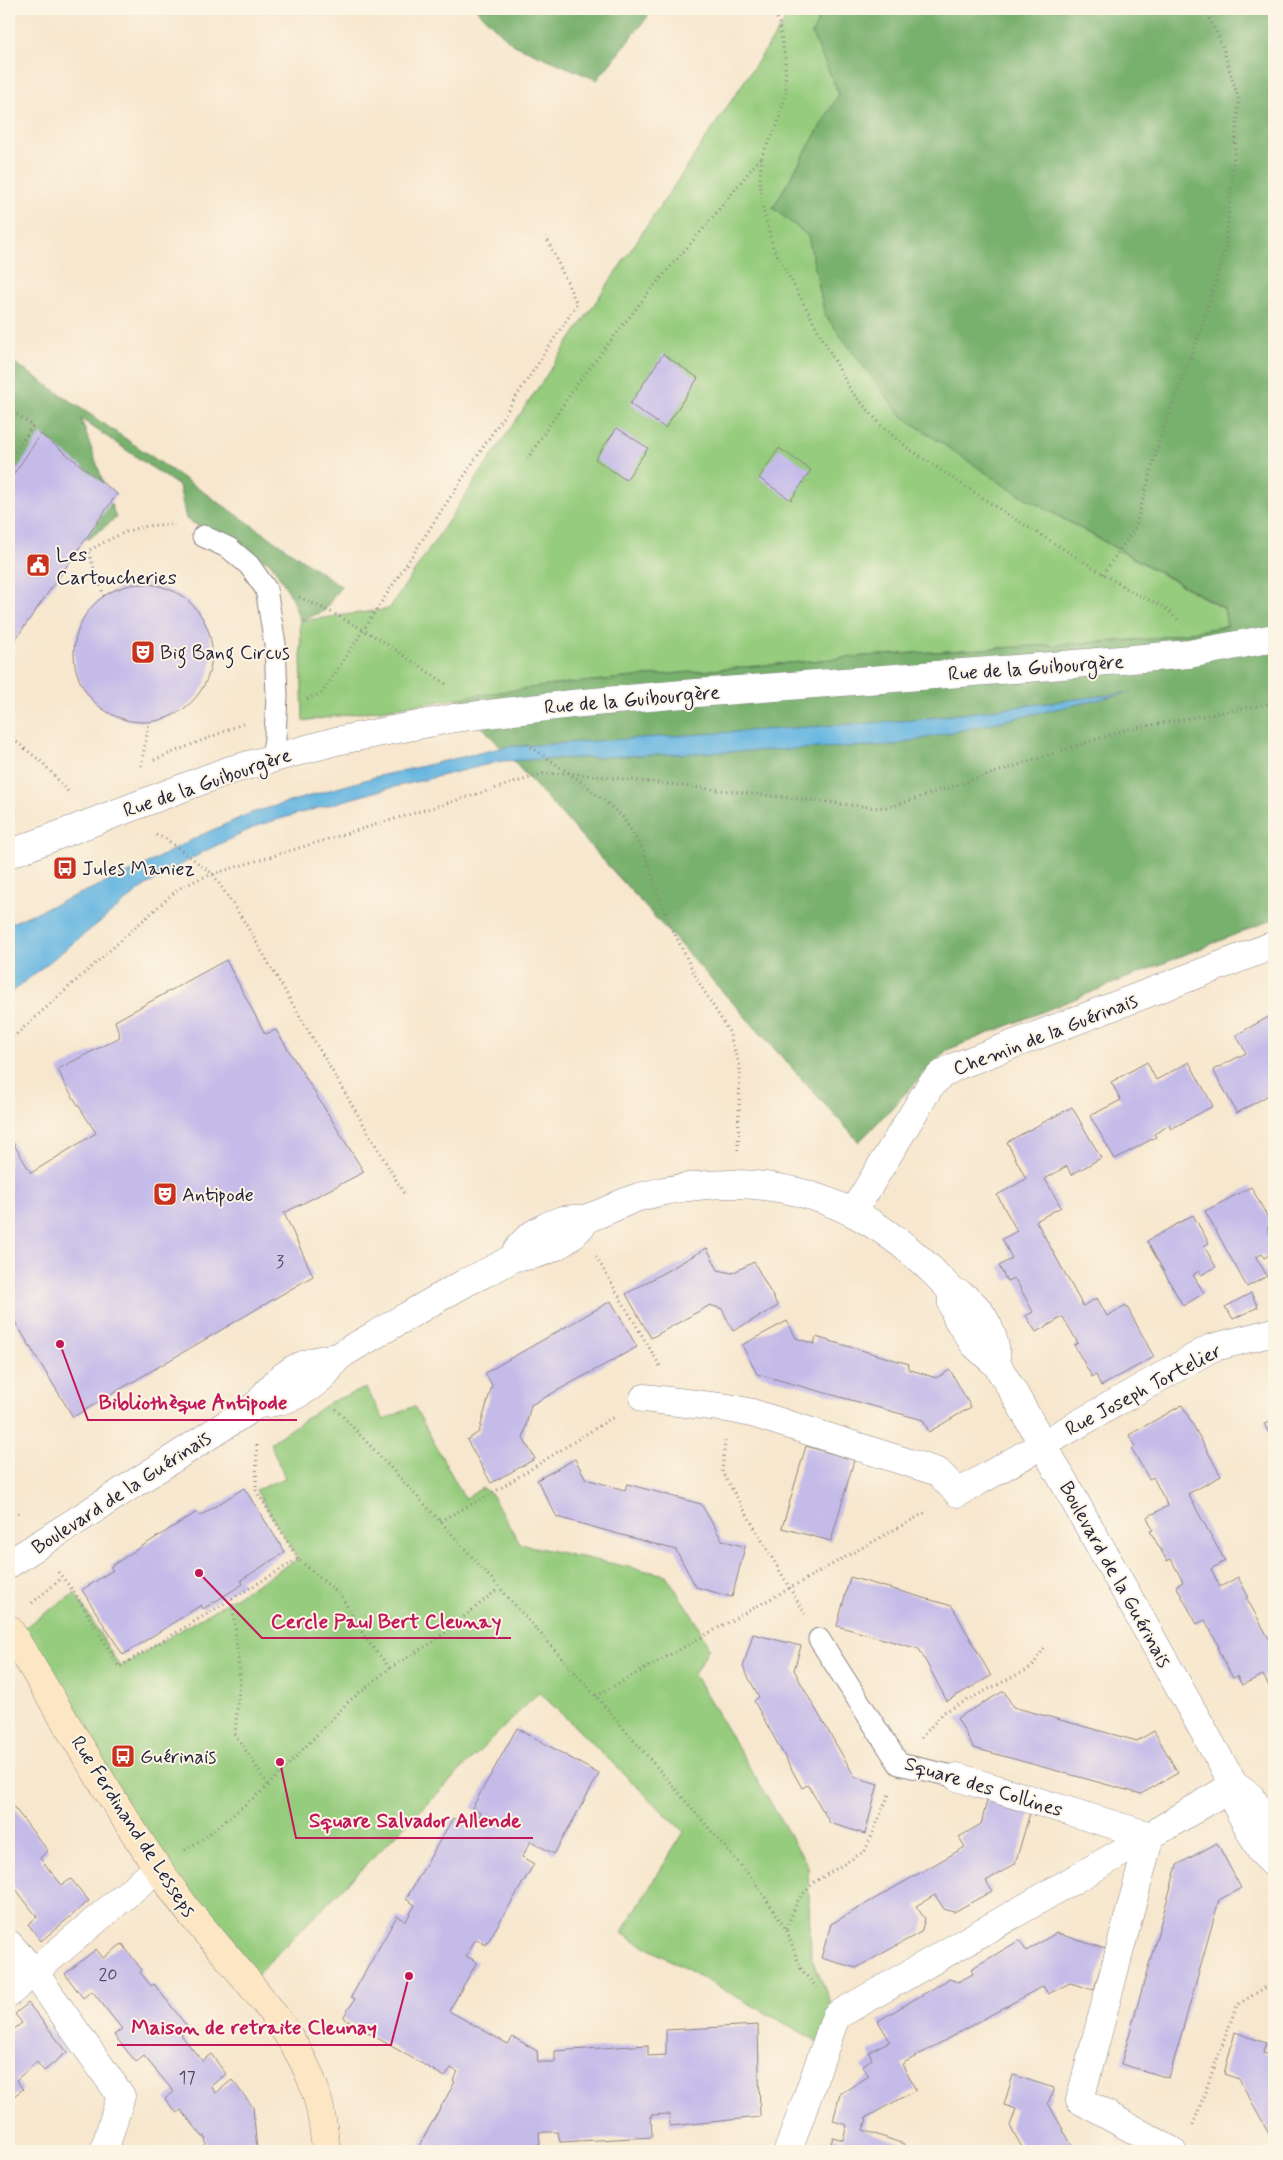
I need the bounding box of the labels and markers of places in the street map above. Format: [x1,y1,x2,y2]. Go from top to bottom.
place label: Les Cartoucheries [56,542,177,592]
public building icon: Les Cartoucheries [25,552,51,578]
theatre icon: Big Bang Circus [130,639,156,665]
place label: Big Bang Circus [160,640,290,669]
bus stop icon: Jules Maniez [52,855,78,881]
place label: Jules Maniez [82,856,195,883]
theatre icon: Antipode [152,1181,178,1207]
place label: Antipode [182,1182,254,1209]
callout: Bibliothèque Antipode [88,1384,297,1420]
callout: Cercle Paul Bert Cleunay [262,1602,511,1638]
bus stop icon: Guérinais [110,1743,136,1769]
place label: Guérinais [140,1744,217,1771]
callout: Square Salvador Allende [296,1802,533,1838]
callout: Maison de retraite Cleunay [117,2009,391,2045]

